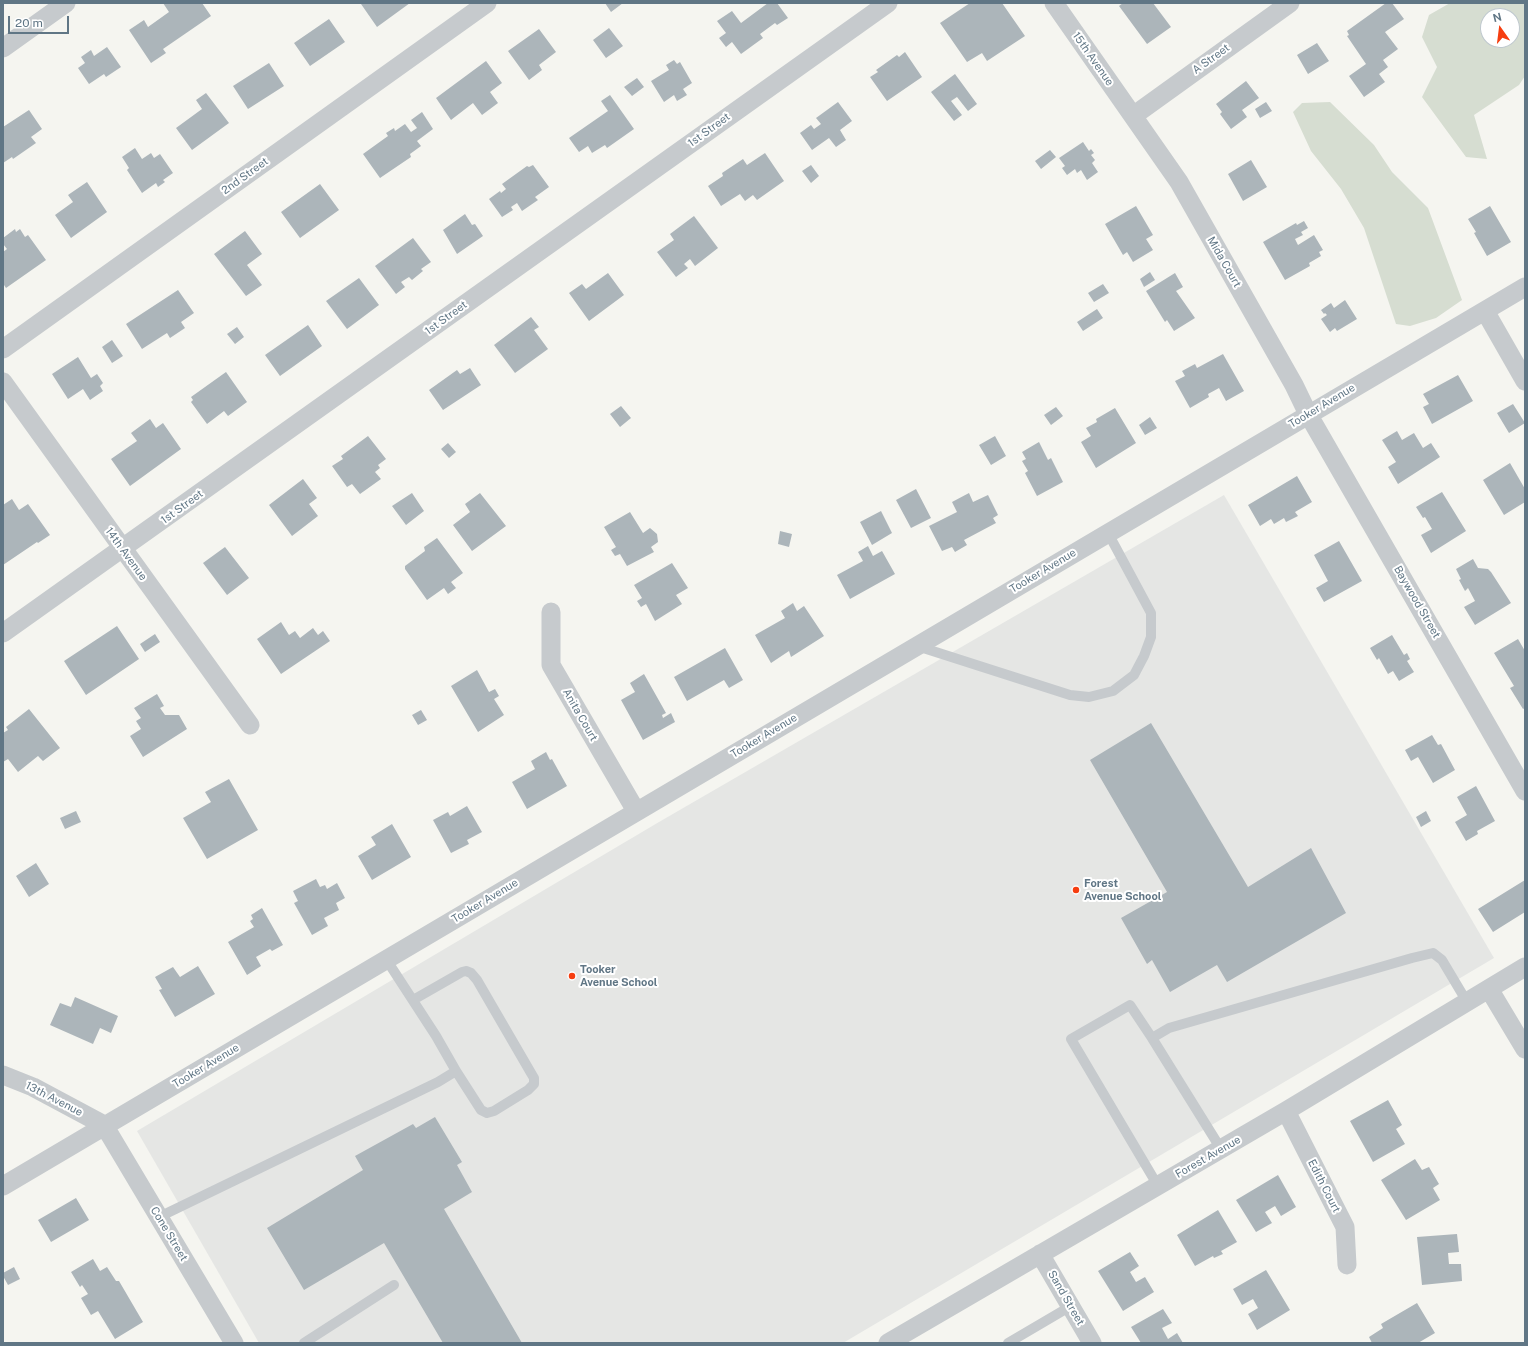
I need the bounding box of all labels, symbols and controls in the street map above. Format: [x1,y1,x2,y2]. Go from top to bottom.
scale bar [10,8,71,34]
north arrow [1480,8,1520,48]
text: N [1492,10,1503,24]
text: 20 m [15,16,43,30]
street label: 15th Avenue [1070,30,1116,88]
street label: A Street [1190,41,1232,77]
street label: 1st Street [685,110,733,150]
street label: 2nd Street [219,155,271,197]
street label: Mida Court [1204,234,1244,290]
street label: 1st Street [422,298,470,338]
street label: Tooker Avenue [1286,381,1358,431]
street label: 1st Street [158,487,206,527]
street label: 14th Avenue [102,525,150,583]
street label: Tooker Avenue [1007,546,1079,596]
street label: Baywood Street [1391,563,1443,641]
street label: Anita Court [560,686,600,744]
street label: Tooker Avenue [728,711,800,761]
street label: Tooker Avenue [449,876,521,926]
place label: Forest Avenue School [1084,877,1161,903]
marker: Forest Avenue School [1071,885,1081,895]
place label: Tooker Avenue School [580,963,657,989]
marker: Tooker Avenue School [567,971,577,981]
street label: Tooker Avenue [170,1041,242,1091]
street label: 13th Avenue [23,1079,85,1119]
street label: Forest Avenue [1173,1133,1243,1181]
street label: Edith Court [1305,1157,1343,1215]
street label: Cone Street [148,1204,190,1264]
street label: Sand Street [1045,1268,1087,1328]

